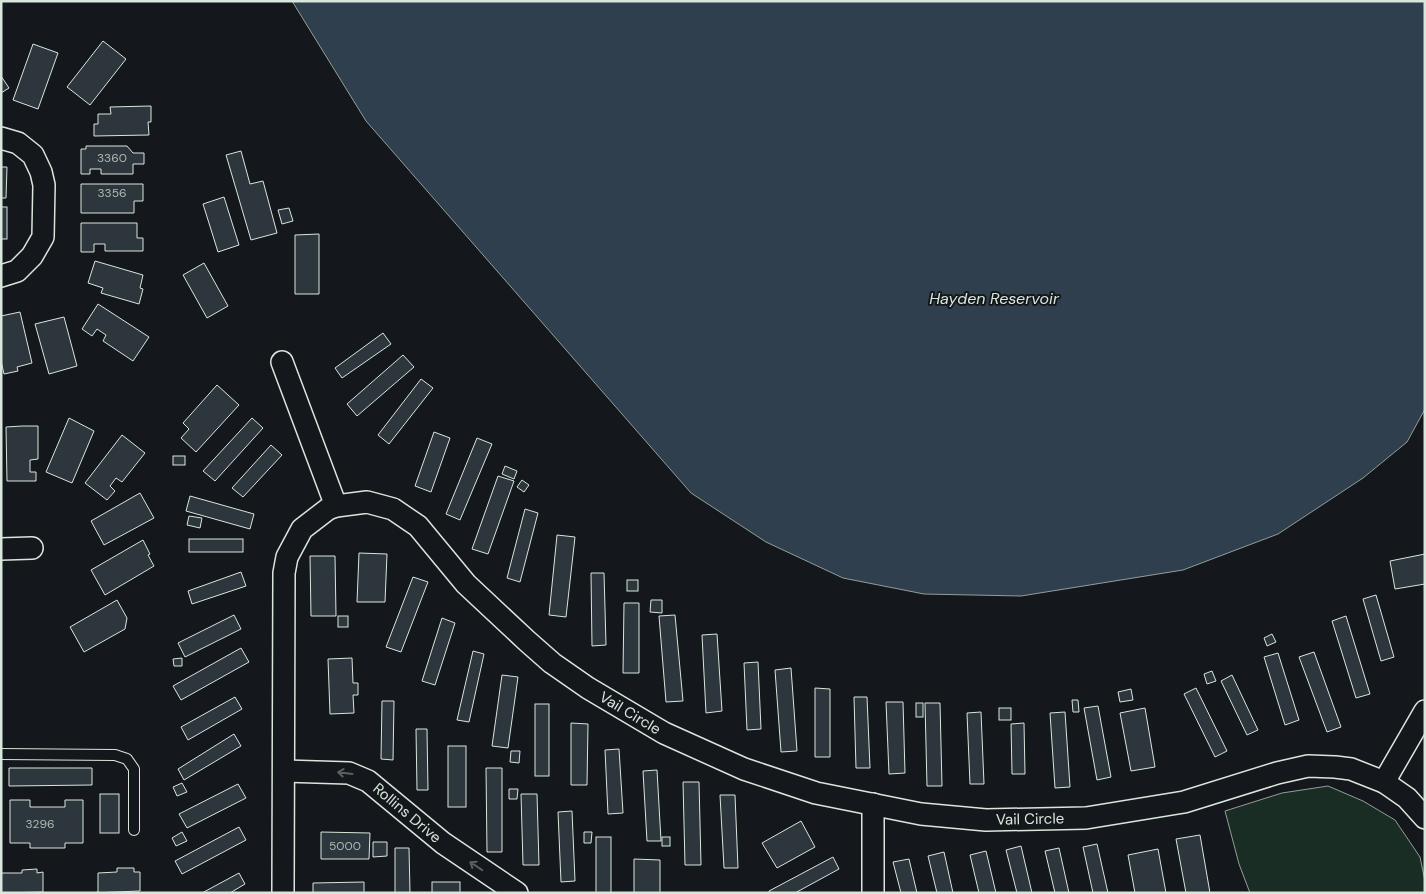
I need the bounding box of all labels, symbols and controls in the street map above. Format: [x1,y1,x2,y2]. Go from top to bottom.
house number: 3360 [97,150,127,166]
house number: 3356 [97,185,127,201]
water label: Hayden Reservoir [929,288,1060,309]
street label: Vail Circle [596,687,664,739]
one-way arrow [337,768,353,778]
street label: Rollins Drive [369,779,445,847]
street label: Vail Circle [996,808,1064,830]
house number: 3296 [26,816,54,832]
house number: 5000 [329,838,361,854]
one-way arrow [470,861,484,871]

